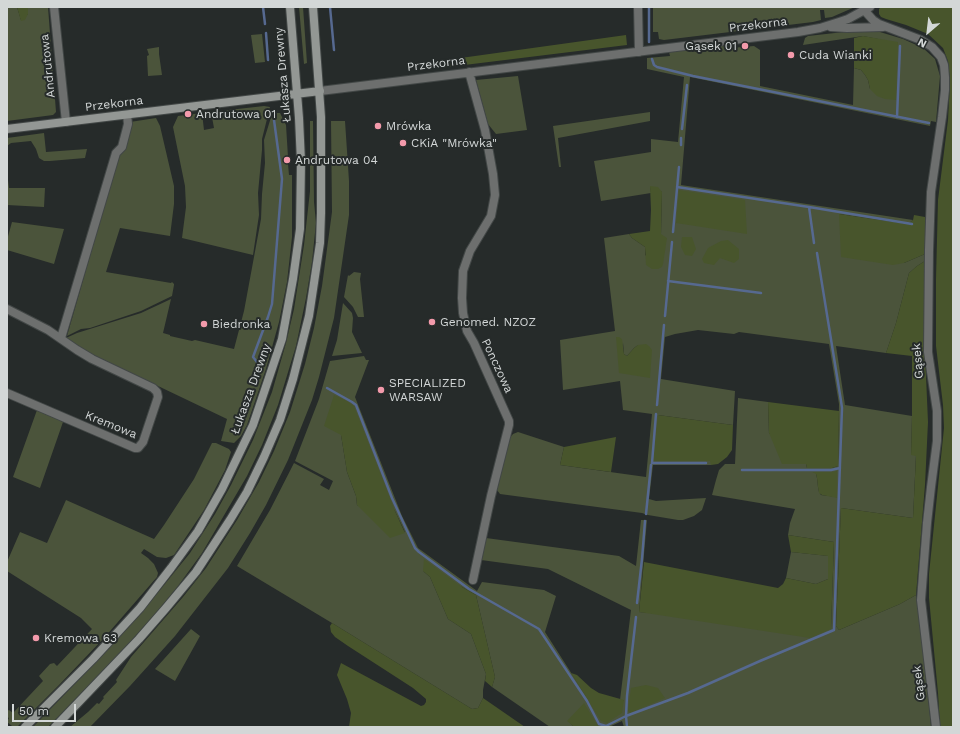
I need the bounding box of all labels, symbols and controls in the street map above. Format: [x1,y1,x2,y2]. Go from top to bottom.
north arrow [908,12,948,52]
street label: Przekorna [728,14,788,36]
street label: Łukasza Drewny [272,27,294,123]
street label: Andrutowa [37,33,59,99]
text: N [915,35,929,51]
place label: Gąsek 01 [685,39,737,53]
marker: Gąsek 01 [740,41,750,51]
place label: Cuda Wianki [799,48,872,62]
marker: Cuda Wianki [786,50,796,60]
street label: Przekorna [406,53,466,75]
street label: Przekorna [84,93,144,115]
place label: Andrutowa 01 [196,107,276,121]
marker: Andrutowa 01 [183,109,193,119]
place label: Mrówka [386,119,431,133]
marker: Mrówka [373,121,383,131]
place label: CKiA "Mrówka" [411,136,497,150]
marker: CKiA "Mrówka" [398,138,408,148]
place label: Andrutowa 04 [295,153,378,167]
marker: Andrutowa 04 [282,155,292,165]
place label: Genomed. NZOZ [440,315,536,329]
place label: Biedronka [212,317,270,331]
marker: Genomed. NZOZ [427,317,437,327]
marker: Biedronka [199,319,209,329]
street label: Ponczowa [478,336,516,396]
street label: Łukasza Drewny [228,342,274,436]
street label: Gąsek [909,343,927,379]
place label: SPECIALIZED WARSAW [389,376,466,404]
marker: SPECIALIZED WARSAW [376,385,386,395]
street label: Kremowa [83,408,139,442]
place label: Kremowa 63 [44,631,117,645]
marker: Kremowa 63 [31,633,41,643]
street label: Gąsek [910,664,928,702]
scale bar [14,696,78,722]
text: 50 m [19,704,49,718]

